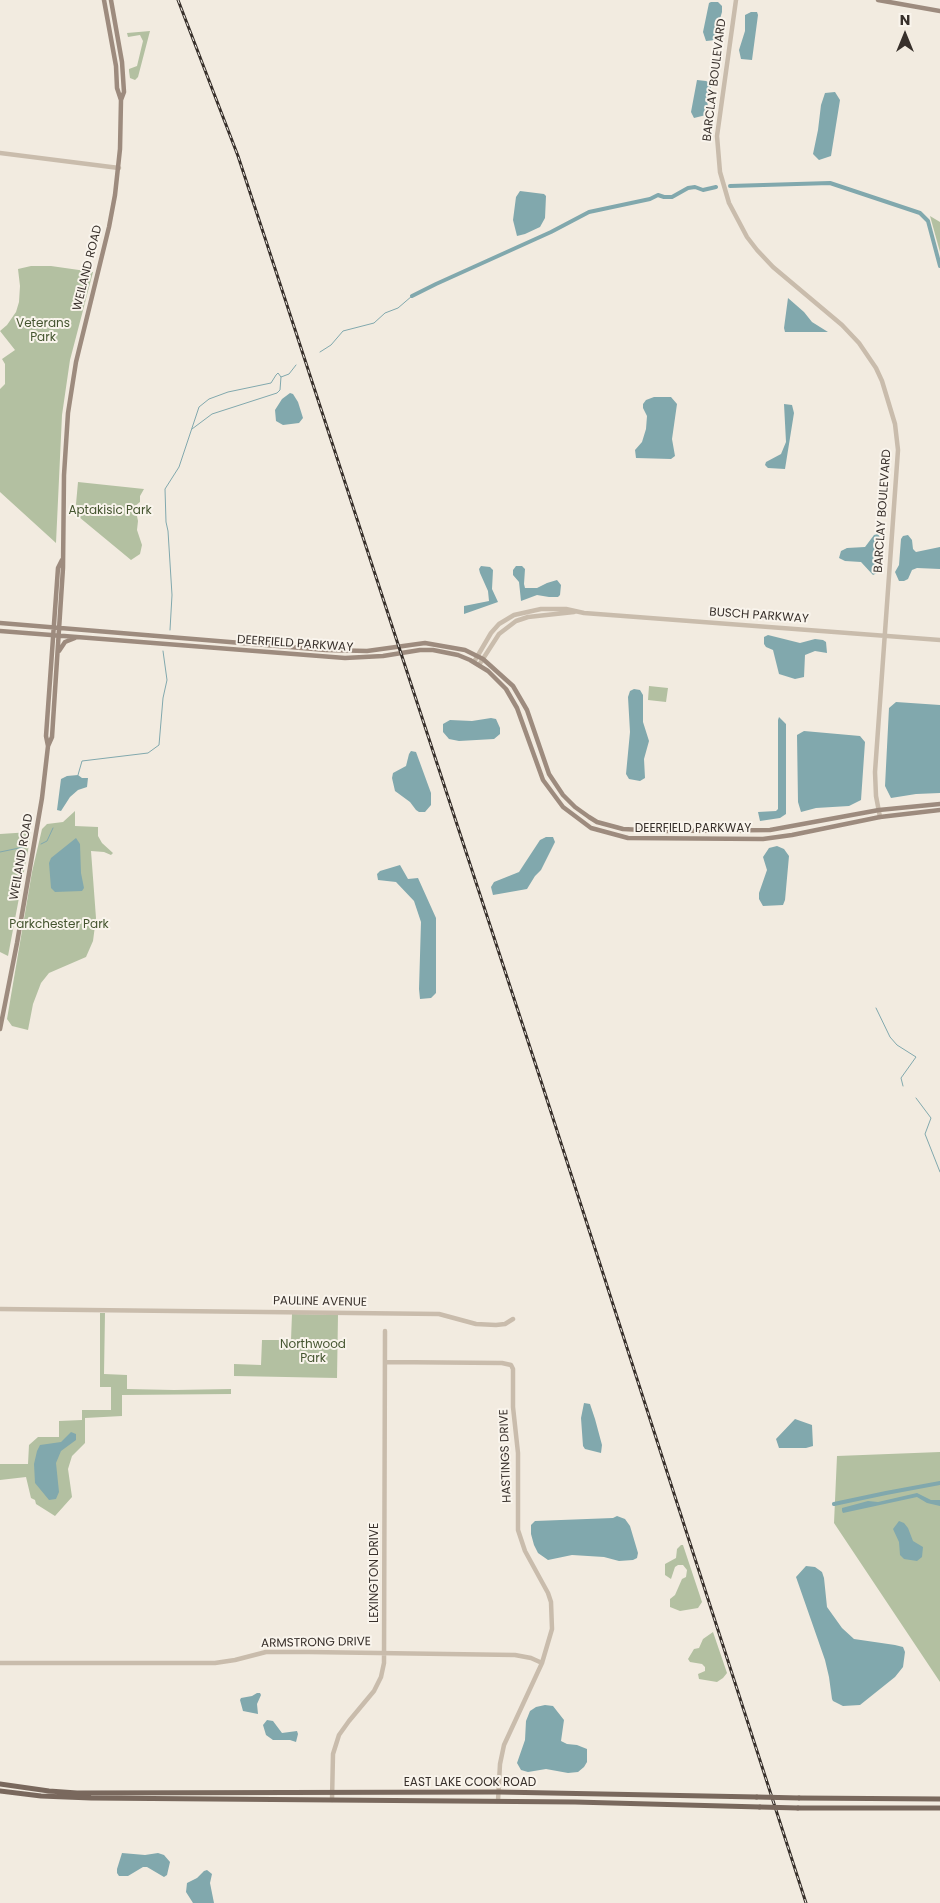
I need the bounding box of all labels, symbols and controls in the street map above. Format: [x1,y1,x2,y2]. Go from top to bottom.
north arrow [880,10,930,60]
text: N [900,10,910,30]
street label: BARCLAY BOULEVARD [700,18,730,142]
street label: WEILAND ROAD [70,224,106,312]
park label: Veterans Park [16,317,70,345]
street label: BARCLAY BOULEVARD [872,449,894,573]
park label: Aptakisic Park [68,504,152,518]
street label: BUSCH PARKWAY [709,605,809,627]
street label: DEERFIELD PARKWAY [236,633,354,655]
street label: WEILAND ROAD [7,813,37,901]
street label: DEERFIELD PARKWAY [635,822,751,836]
park label: Parkchester Park [9,918,109,932]
street label: PAULINE AVENUE [273,1294,367,1310]
park label: Northwood Park [280,1338,346,1366]
street label: HASTINGS DRIVE [497,1409,515,1503]
street label: LEXINGTON DRIVE [368,1523,382,1623]
street label: ARMSTRONG DRIVE [261,1635,371,1651]
street label: EAST LAKE COOK ROAD [404,1776,536,1790]

